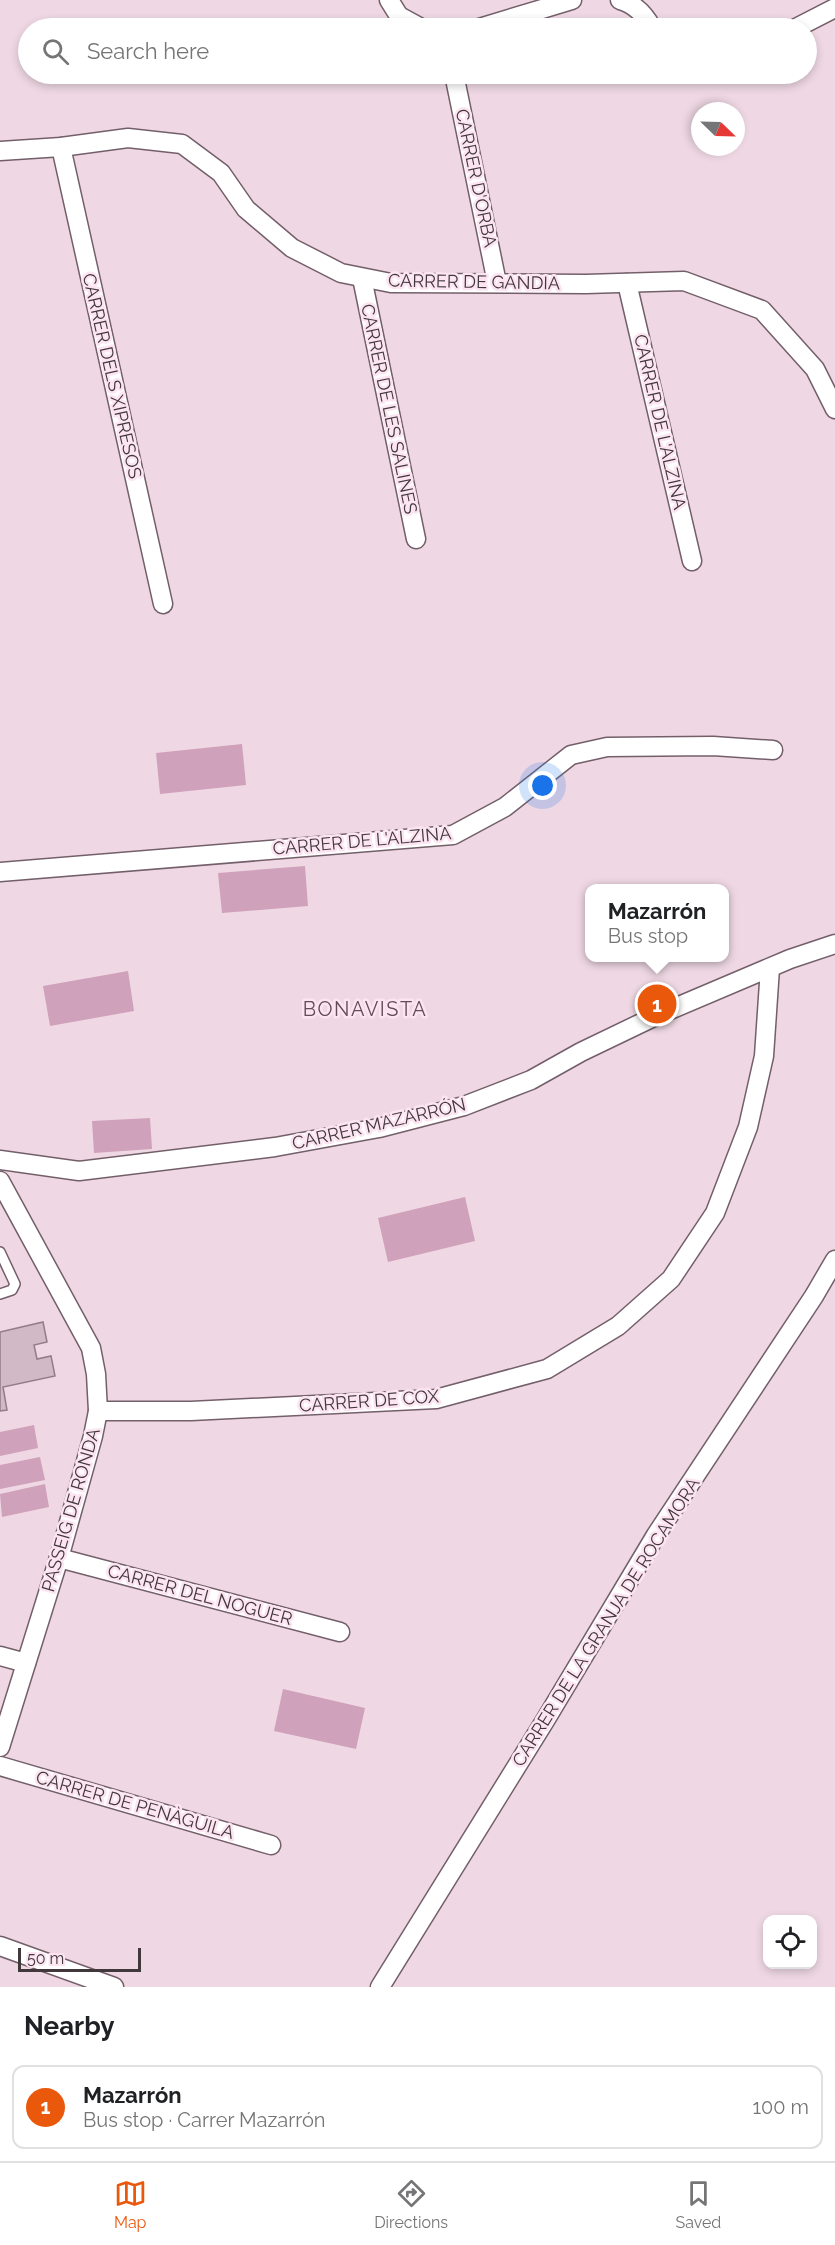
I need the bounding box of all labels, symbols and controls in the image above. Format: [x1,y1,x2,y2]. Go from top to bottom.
search box [18,18,817,84]
icon: search [39,35,72,68]
text: Search here [87,38,209,64]
north arrow [691,102,745,156]
street label: CARRER D'ORBA [452,107,501,249]
street label: CARRER DE GANDIA [388,270,560,293]
street label: CARRER DELS XIPRESOS [79,271,146,481]
street label: CARRER DE LES SALINES [357,302,422,516]
street label: CARRER DE L'ALZINA [630,332,691,512]
your location [528,771,557,800]
street label: CARRER DE L'ALZINA [272,822,452,859]
popup [585,884,729,962]
text: Mazarrón [608,898,706,924]
text: Bus stop [608,924,688,948]
pin: 1 [638,982,676,1026]
district label: BONAVISTA [303,997,427,1021]
street label: CARRER MAZARRÓN [290,1092,468,1154]
street label: CARRER DE COX [298,1385,440,1416]
street label: PASSEIG DE RONDA [37,1426,104,1594]
street label: CARRER DE LA GRANJA DE ROCAMORA [507,1473,704,1770]
street label: CARRER DEL NOGUER [106,1560,295,1629]
street label: CARRER DE PENÀGUILA [34,1765,237,1843]
map controls [763,1915,817,1969]
button: locate [763,1915,817,1969]
scale bar [18,1945,141,1972]
text: 50 m [27,1949,64,1968]
text: Nearby [24,2011,114,2041]
text: Mazarrón [83,2082,182,2108]
text: 1 [41,2095,50,2119]
text: 100 m [752,2095,809,2119]
text: Bus stop · Carrer Mazarrón [83,2108,325,2132]
tab: Map [114,2177,147,2232]
tab: Directions [374,2177,448,2232]
tab: Saved [675,2177,721,2232]

